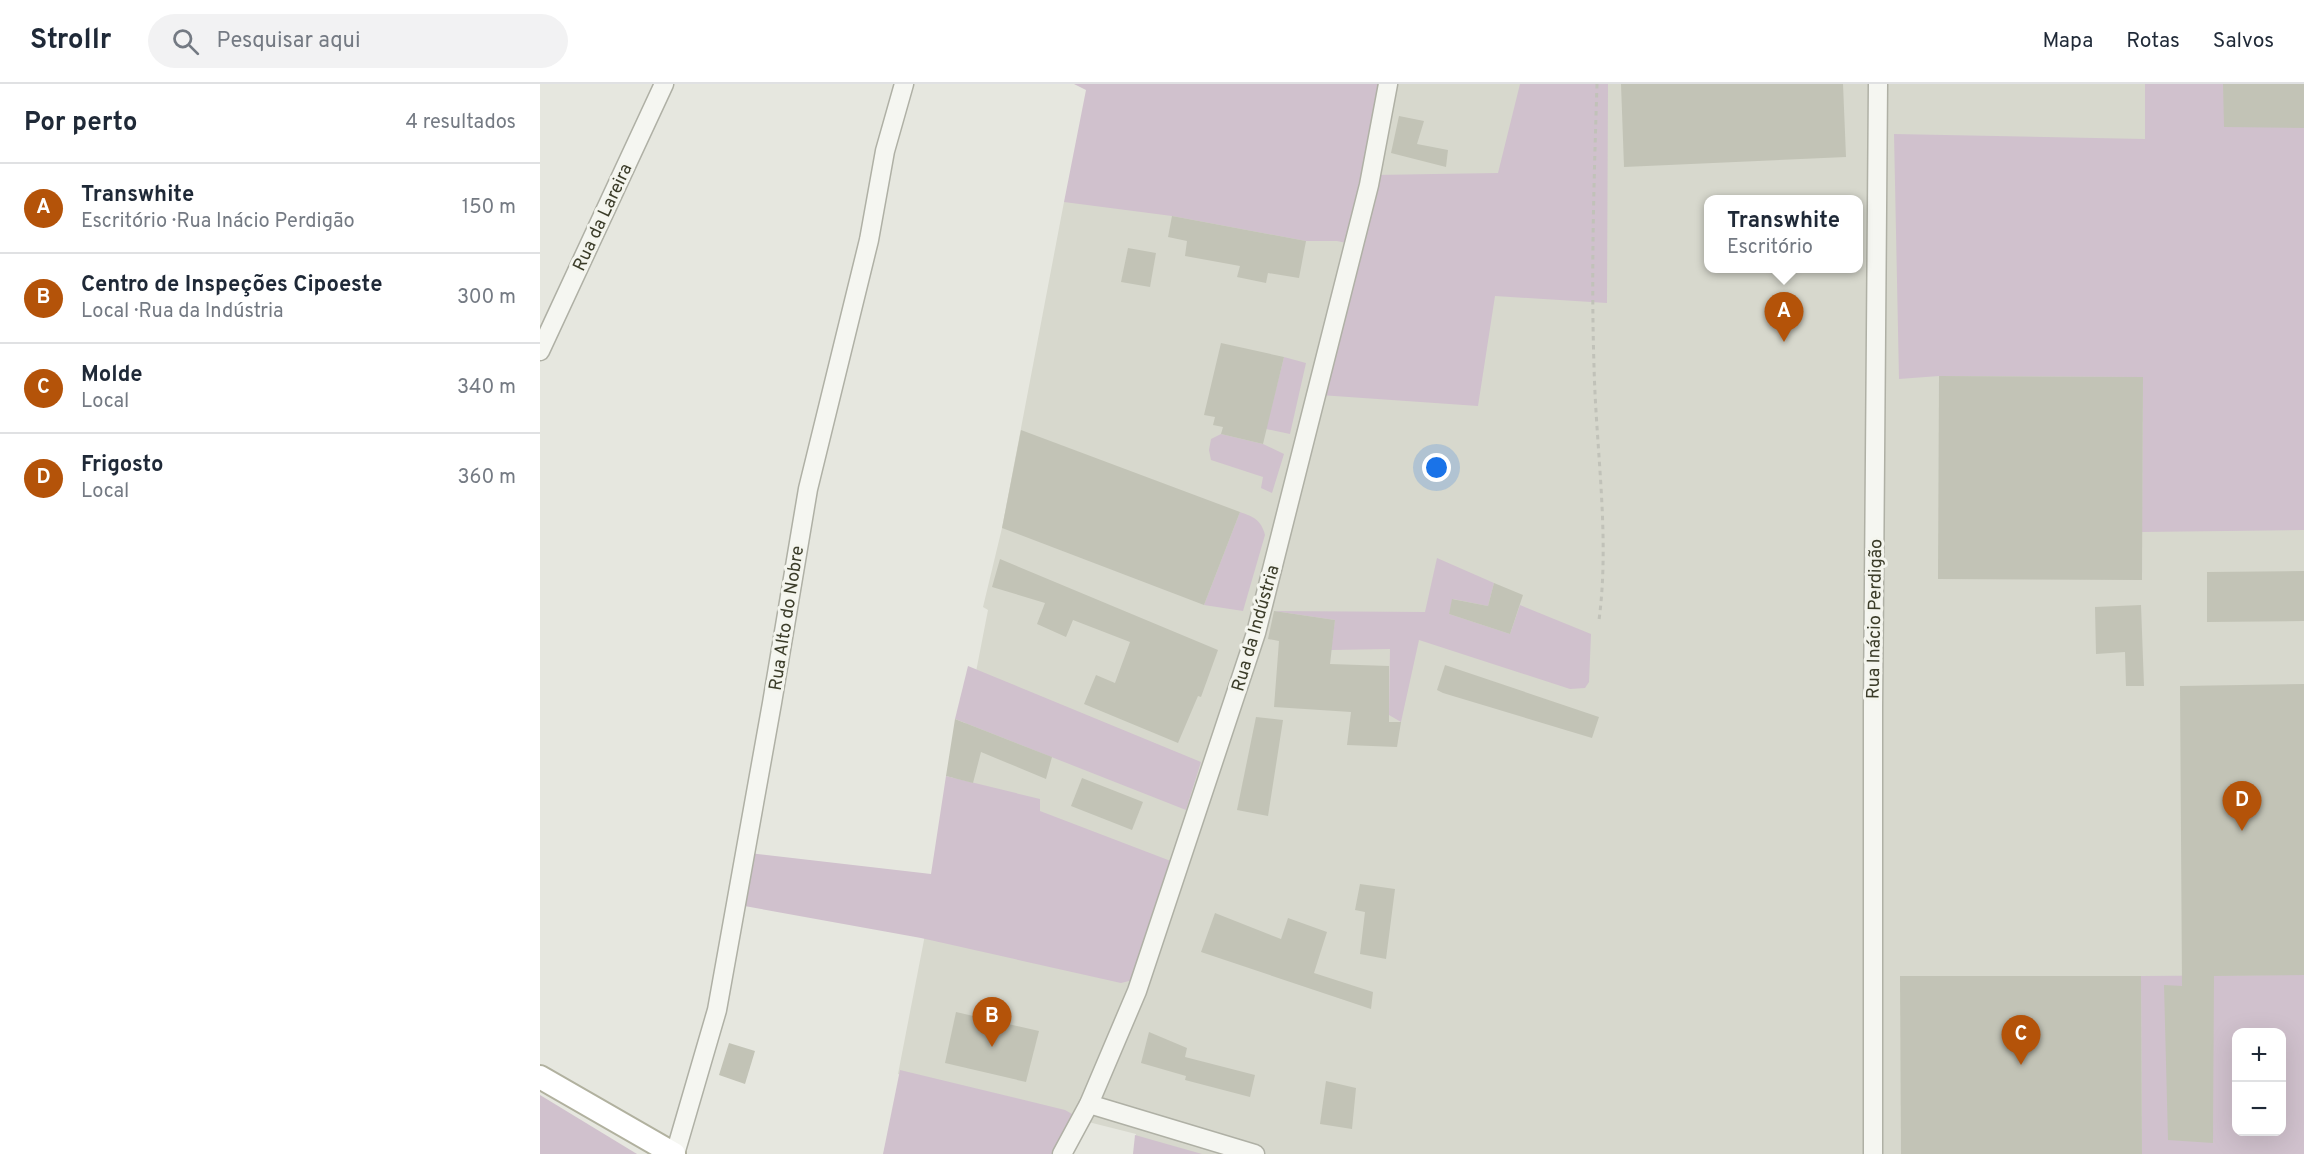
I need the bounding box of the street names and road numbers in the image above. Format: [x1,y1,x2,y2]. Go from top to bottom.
street label: Rua da Lareira [568,160,638,275]
street label: Rua Inácio Perdigão [1863,539,1888,699]
street label: Rua Alto do Nobre [765,544,810,692]
street label: Rua da Indústria [1227,563,1285,694]

